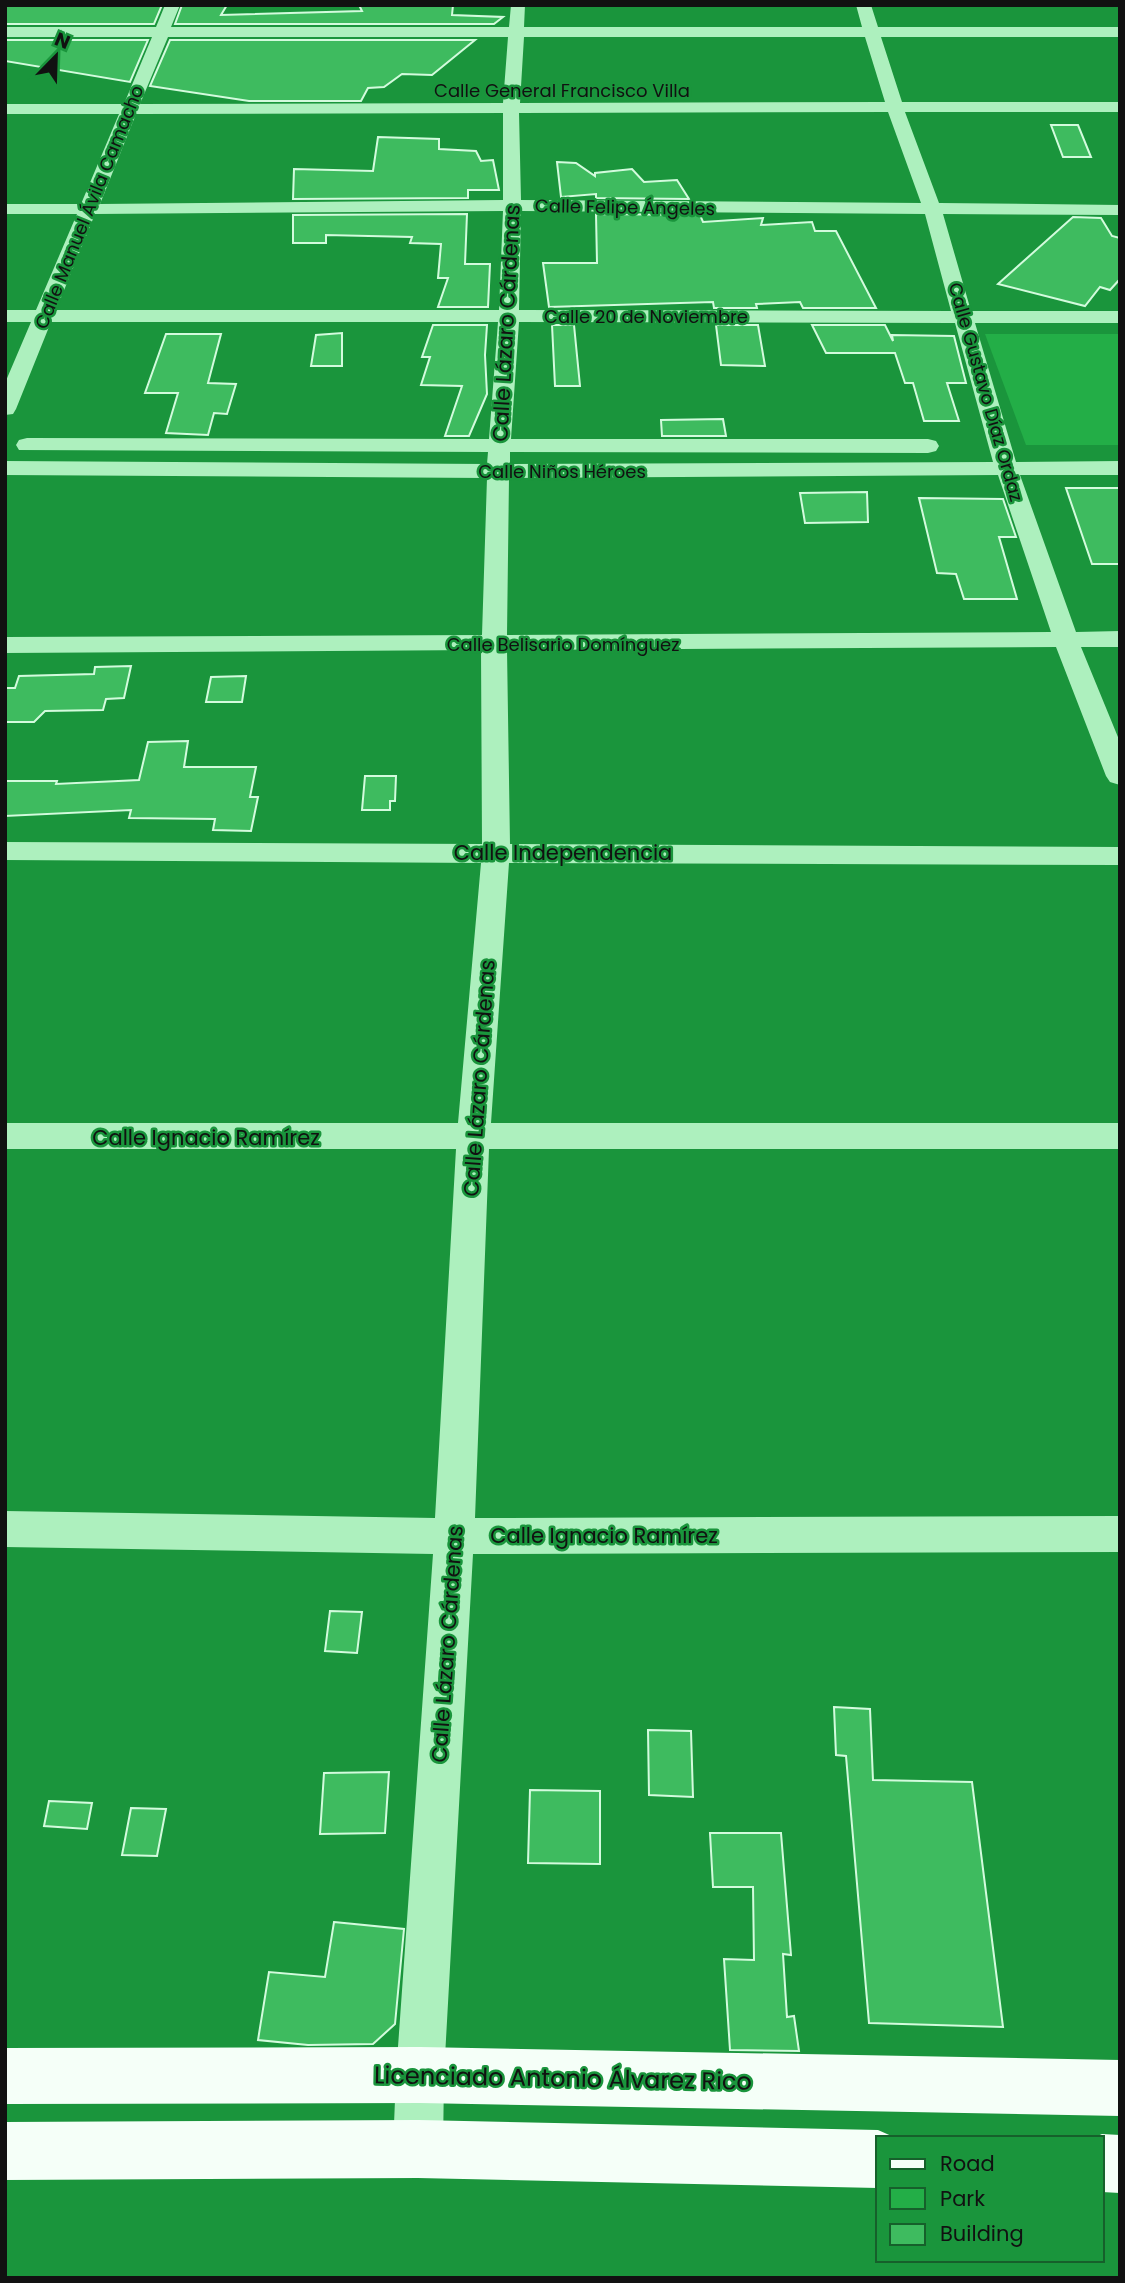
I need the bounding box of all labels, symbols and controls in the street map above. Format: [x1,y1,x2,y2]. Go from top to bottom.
north arrow [21,21,91,91]
text: N [51,26,74,56]
street label: Calle General Francisco Villa [434,78,690,103]
street label: Calle Manuel Ávila Camacho [29,81,149,333]
street label: Calle Felipe Ángeles [535,193,715,221]
street label: Calle Lázaro Cárdenas [485,204,527,442]
street label: Calle Gustavo Díaz Ordaz [943,280,1029,504]
street label: Calle 20 de Noviembre [544,304,748,329]
street label: Calle Niños Héroes [478,459,646,484]
street label: Calle Belisario Domínguez [447,632,679,657]
street label: Calle Independencia [454,838,672,867]
street label: Calle Lázaro Cárdenas [456,959,502,1197]
street label: Calle Ignacio Ramírez [92,1123,320,1152]
street label: Calle Ignacio Ramírez [490,1521,718,1550]
street label: Calle Lázaro Cárdenas [424,1525,470,1763]
street label: Licenciado Antonio Álvarez Rico [374,2058,752,2098]
legend [876,2136,1104,2262]
text: Road [940,2149,995,2178]
text: Park [940,2184,985,2213]
text: Building [940,2219,1024,2248]

